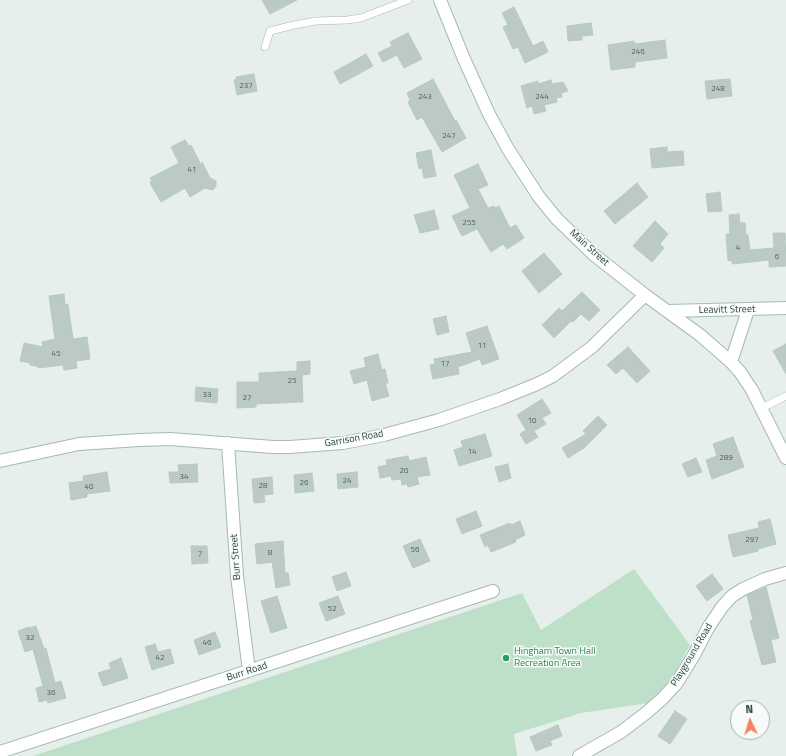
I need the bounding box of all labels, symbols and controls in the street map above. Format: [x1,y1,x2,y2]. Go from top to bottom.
house number: 246 [631,47,645,57]
house number: 237 [239,81,253,91]
house number: 248 [711,84,725,94]
house number: 243 [418,92,432,102]
house number: 244 [535,92,549,102]
house number: 247 [442,131,456,141]
house number: 41 [188,165,196,175]
house number: 255 [462,218,476,228]
street label: Main Street [567,227,611,269]
house number: 4 [736,243,740,253]
house number: 6 [775,252,779,262]
street label: Leavitt Street [699,304,755,316]
house number: 11 [478,341,486,351]
house number: 45 [52,349,60,359]
house number: 17 [441,359,449,369]
house number: 25 [288,376,296,386]
house number: 33 [203,390,211,400]
house number: 27 [243,393,251,403]
house number: 10 [528,416,536,426]
street label: Garrison Road [324,428,384,450]
house number: 14 [468,447,476,457]
house number: 289 [719,453,733,463]
house number: 20 [400,466,408,476]
house number: 34 [180,472,188,482]
house number: 24 [343,476,351,486]
house number: 26 [300,478,308,488]
house number: 28 [259,481,267,491]
house number: 40 [85,482,93,492]
street label: Burr Street [228,533,244,581]
house number: 297 [745,535,759,545]
house number: 56 [411,545,419,555]
house number: 8 [268,548,272,558]
house number: 7 [198,549,202,559]
house number: 52 [328,604,336,614]
street label: Playground Road [668,621,716,689]
house number: 32 [26,633,34,643]
house number: 46 [203,638,211,648]
place label: Hingham Town Hall Recreation Area [514,646,596,670]
house number: 42 [156,653,164,663]
marker: Hingham Town Hall Recreation Area [501,653,511,663]
street label: Burr Road [225,660,269,684]
house number: 36 [47,688,55,698]
north arrow [730,700,770,740]
text: N [745,701,754,717]

